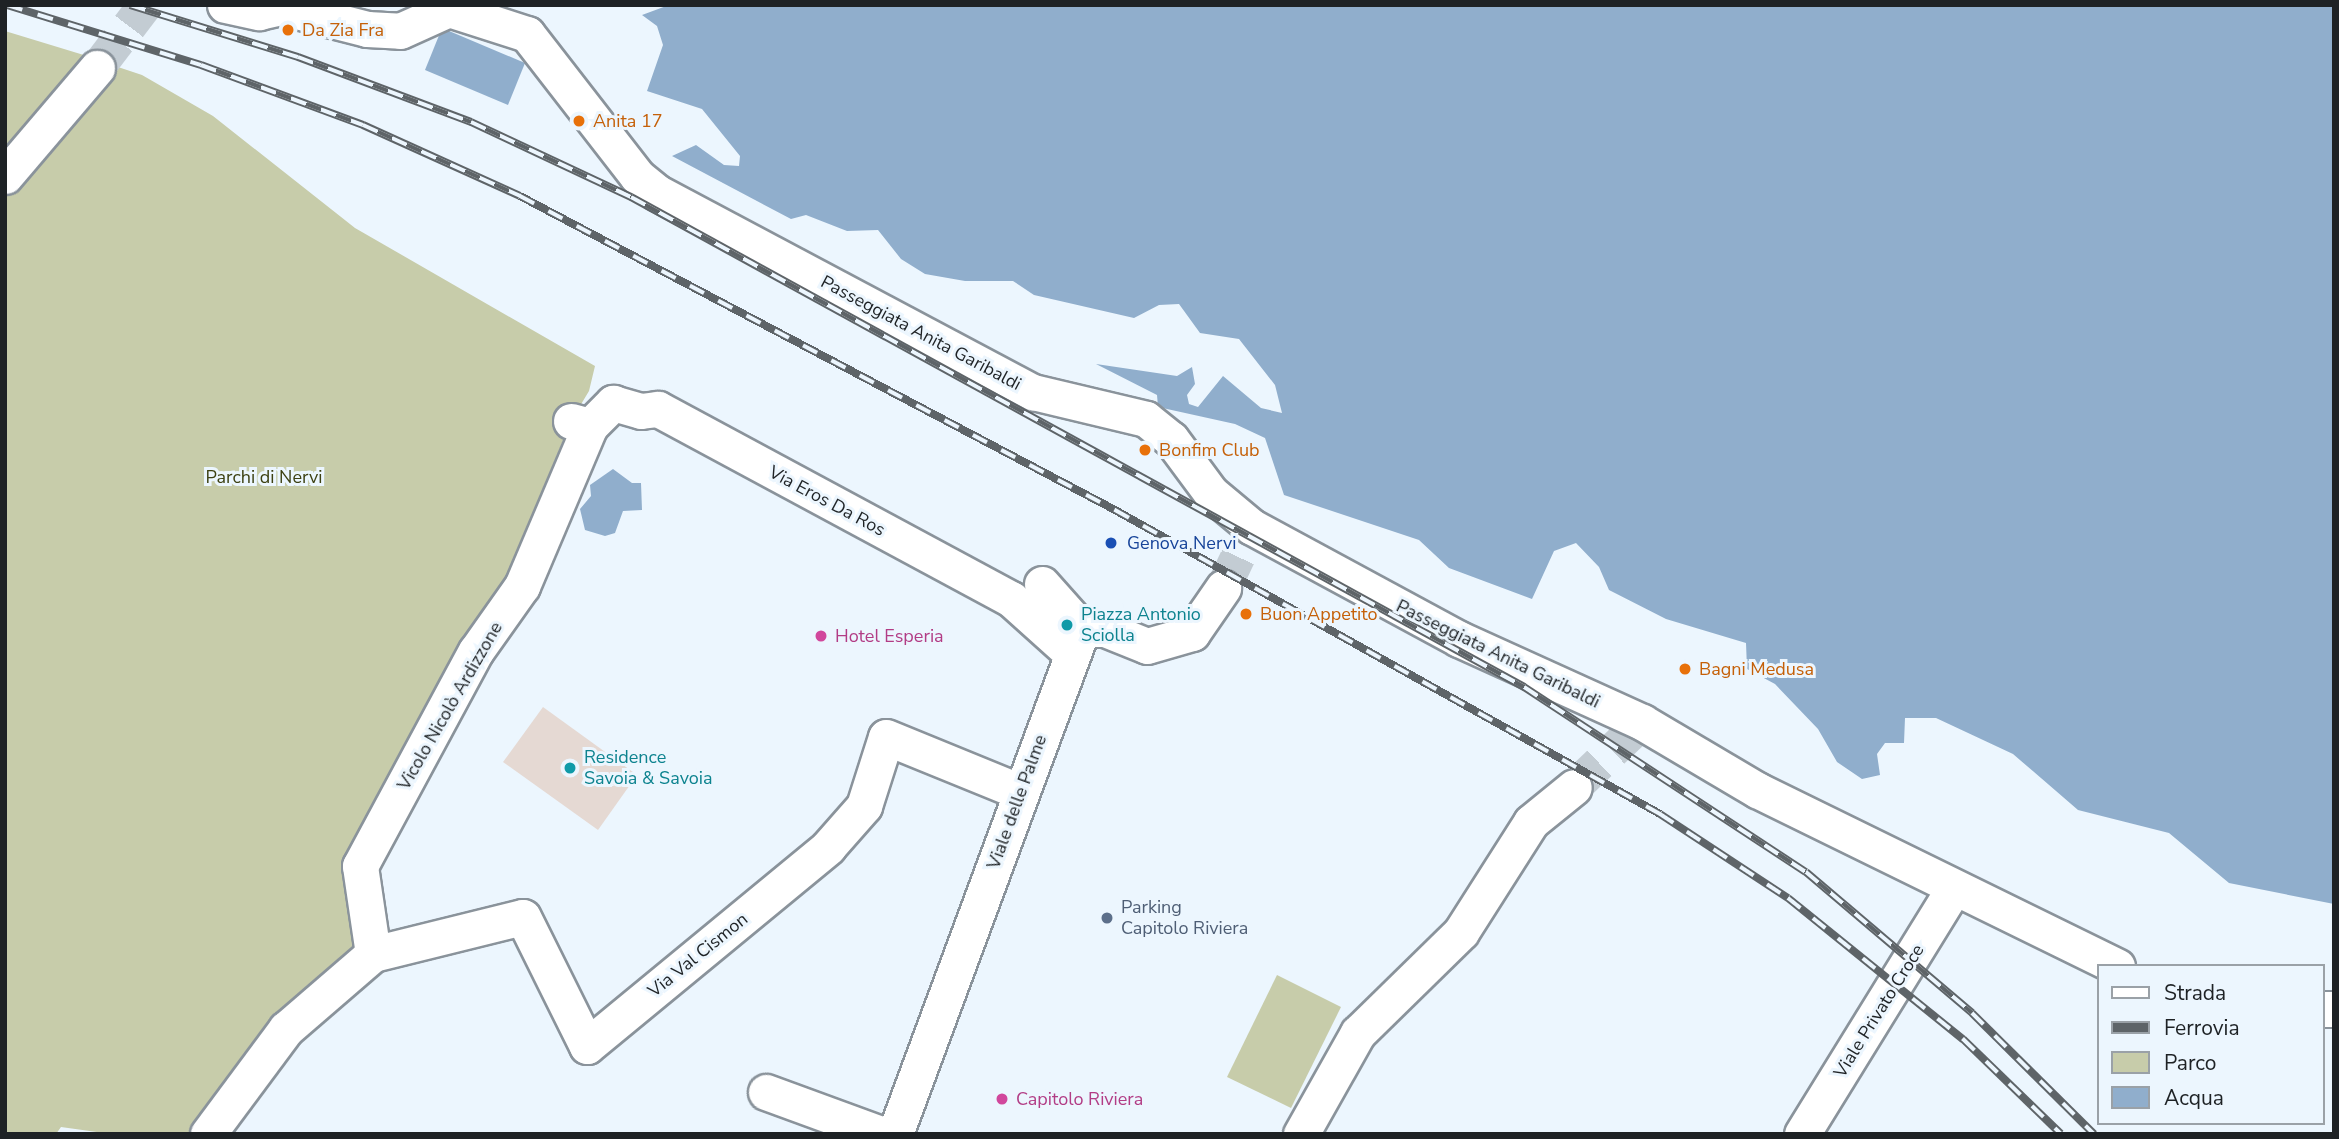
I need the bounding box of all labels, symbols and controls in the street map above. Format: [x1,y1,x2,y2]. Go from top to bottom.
place label: Da Zia Fra [302,19,384,41]
marker: Da Zia Fra [280,22,296,38]
place label: Anita 17 [593,110,663,132]
marker: Anita 17 [571,113,587,129]
street label: Passeggiata Anita Garibaldi [817,271,1025,395]
place label: Bonfim Club [1159,439,1260,461]
marker: Bonfim Club [1137,442,1153,458]
street label: Via Eros Da Ros [765,461,889,541]
park label: Parchi di Nervi [206,466,322,488]
place label: Genova Nervi [1127,532,1236,554]
marker: Genova Nervi [1101,533,1121,553]
street label: Passeggiata Anita Garibaldi [1393,595,1603,713]
place label: Buon Appetito [1260,603,1377,625]
place label: Piazza Antonio Sciolla [1081,604,1201,646]
marker: Buon Appetito [1238,606,1254,622]
marker: Piazza Antonio Sciolla [1059,617,1075,633]
street label: Vicolo Nicolò Ardizzone [393,618,507,794]
place label: Hotel Esperia [835,625,944,647]
marker: Hotel Esperia [813,628,829,644]
place label: Bagni Medusa [1699,658,1814,680]
marker: Bagni Medusa [1677,661,1693,677]
street label: Viale delle Palme [983,732,1051,872]
place label: Residence Savoia & Savoia [584,747,712,790]
marker: Residence Savoia & Savoia [562,760,578,776]
place label: Parking Capitolo Riviera [1121,897,1248,940]
street label: Via Val Cismon [644,908,752,1002]
marker: Parking Capitolo Riviera [1099,910,1115,926]
street label: Viale Privato Croce [1829,940,1929,1082]
legend [2098,964,2325,1125]
text: Strada [2164,979,2226,1007]
text: Ferrovia [2164,1014,2240,1042]
text: Parco [2164,1049,2217,1077]
text: Acqua [2164,1084,2224,1112]
place label: Capitolo Riviera [1016,1088,1143,1110]
marker: Capitolo Riviera [994,1091,1010,1107]

